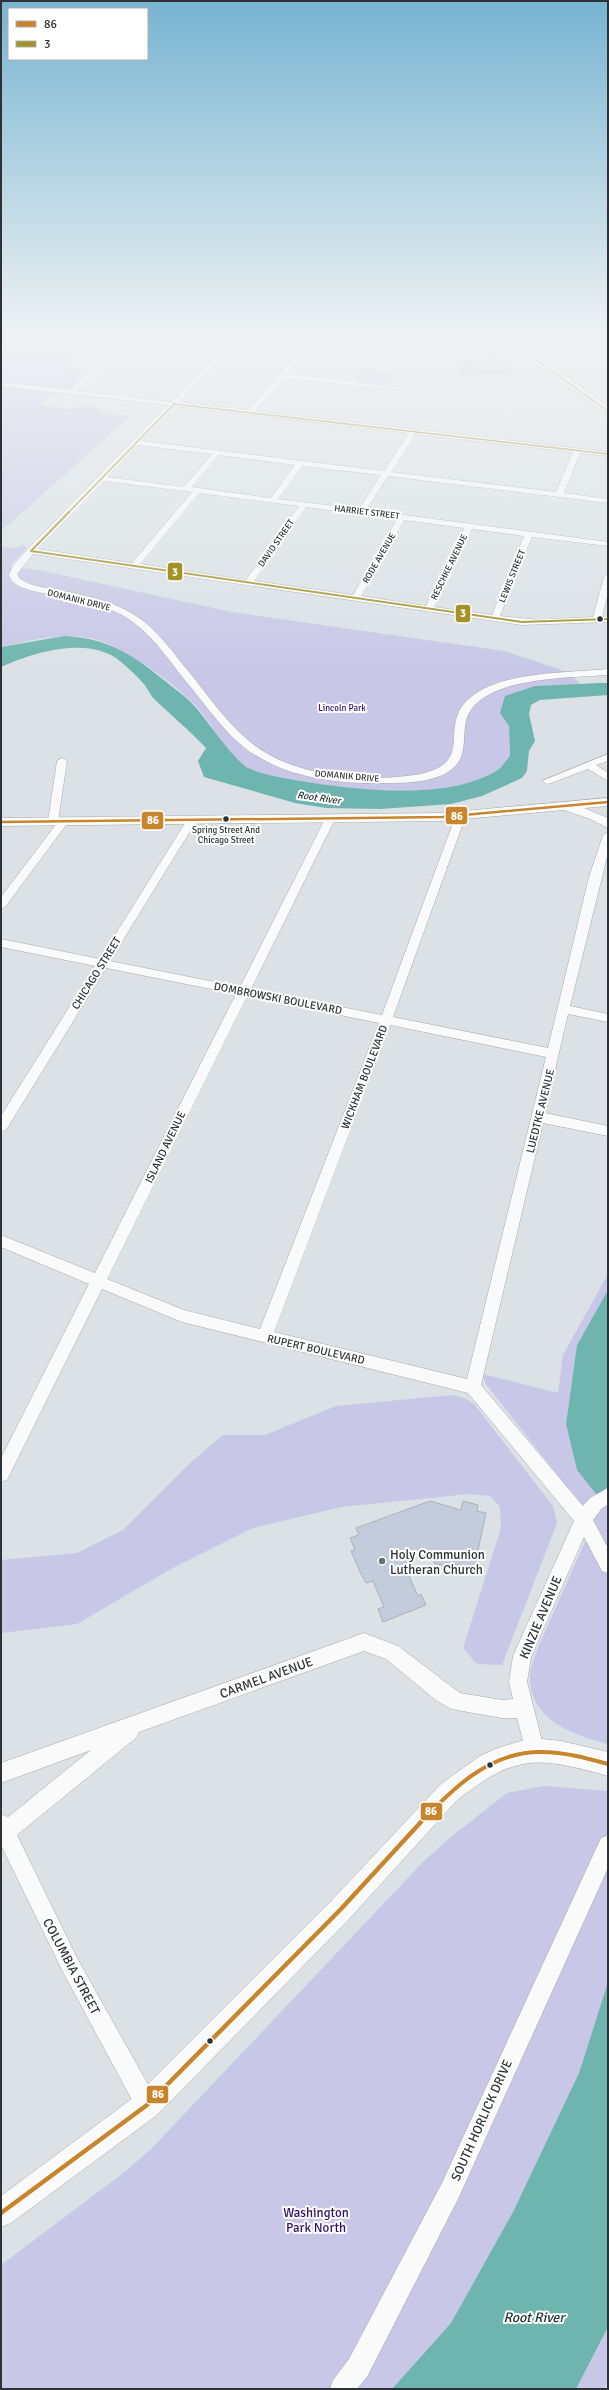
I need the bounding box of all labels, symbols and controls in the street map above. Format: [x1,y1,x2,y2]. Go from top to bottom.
legend [8,8,148,60]
text: 86 [44,17,57,32]
text: 3 [44,37,50,52]
street label: HARRIET STREET [334,503,401,522]
street label: DAVID STREET [256,517,297,569]
street label: RODE AVENUE [361,531,398,586]
street label: RESCHKE AVENUE [429,532,470,602]
street label: LEWIS STREET [497,548,528,604]
line badge: 3 [167,562,183,581]
text: 3 [172,566,178,579]
street label: DOMANIK DRIVE [46,587,112,614]
line badge: 3 [455,604,471,623]
text: 3 [460,607,466,620]
unlabelled marker [595,614,605,624]
park label: Lincoln Park [318,703,366,714]
street label: DOMANIK DRIVE [314,768,380,785]
water label: Root River [296,789,343,807]
line badge: 86 [445,806,468,825]
text: 86 [451,810,463,823]
line badge: 86 [141,811,164,830]
text: 86 [147,814,159,827]
marker: Spring Street And Chicago Street [221,814,231,824]
place label: Spring Street And Chicago Street [192,825,260,846]
street label: CHICAGO STREET [69,934,124,1012]
street label: DOMBROWSKI BOULEVARD [213,980,343,1017]
street label: WICKHAM BOULEVARD [339,1023,390,1131]
street label: LUEDTKE AVENUE [524,1068,557,1155]
street label: ISLAND AVENUE [142,1109,188,1185]
street label: RUPERT BOULEVARD [266,1332,366,1367]
place label: Holy Communion Lutheran Church [390,1547,485,1578]
marker: Holy Communion Lutheran Church [377,1556,387,1566]
street label: KINZIE AVENUE [516,1573,566,1661]
street label: CARMEL AVENUE [218,1654,315,1702]
unlabelled marker [485,1760,495,1770]
line badge: 86 [420,1802,443,1821]
text: 86 [425,1805,437,1818]
street label: COLUMBIA STREET [39,1916,103,2018]
unlabelled marker [205,2036,215,2046]
street label: SOUTH HORLICK DRIVE [448,2057,516,2184]
line badge: 86 [146,2085,169,2104]
text: 86 [152,2088,164,2101]
park label: Washington Park North [283,2205,349,2236]
water label: Root River [503,2309,566,2326]

